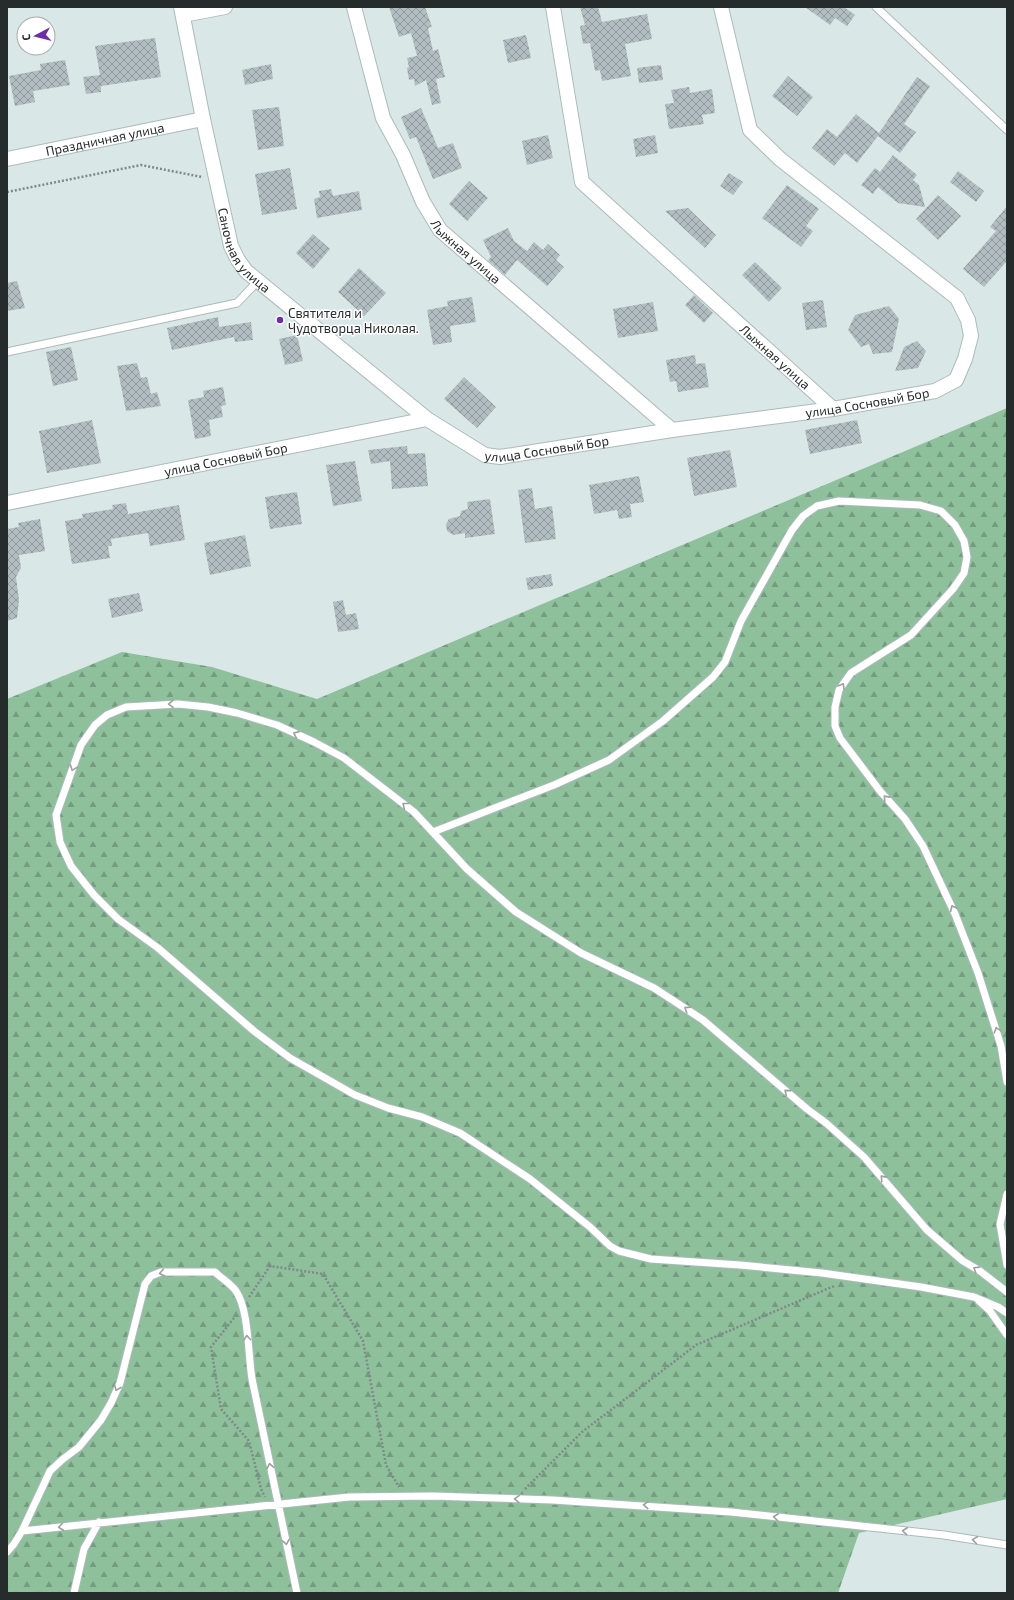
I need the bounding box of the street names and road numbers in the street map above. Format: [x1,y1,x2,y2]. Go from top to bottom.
street label: Праздничная улица [44,119,166,159]
street label: Саночная улица [215,206,274,296]
street label: Лыжная улица [427,216,504,287]
street label: Лыжная улица [737,321,814,393]
street label: улица Сосновый Бор [804,384,930,421]
street label: улица Сосновый Бор [484,432,610,465]
street label: улица Сосновый Бор [163,439,289,479]

